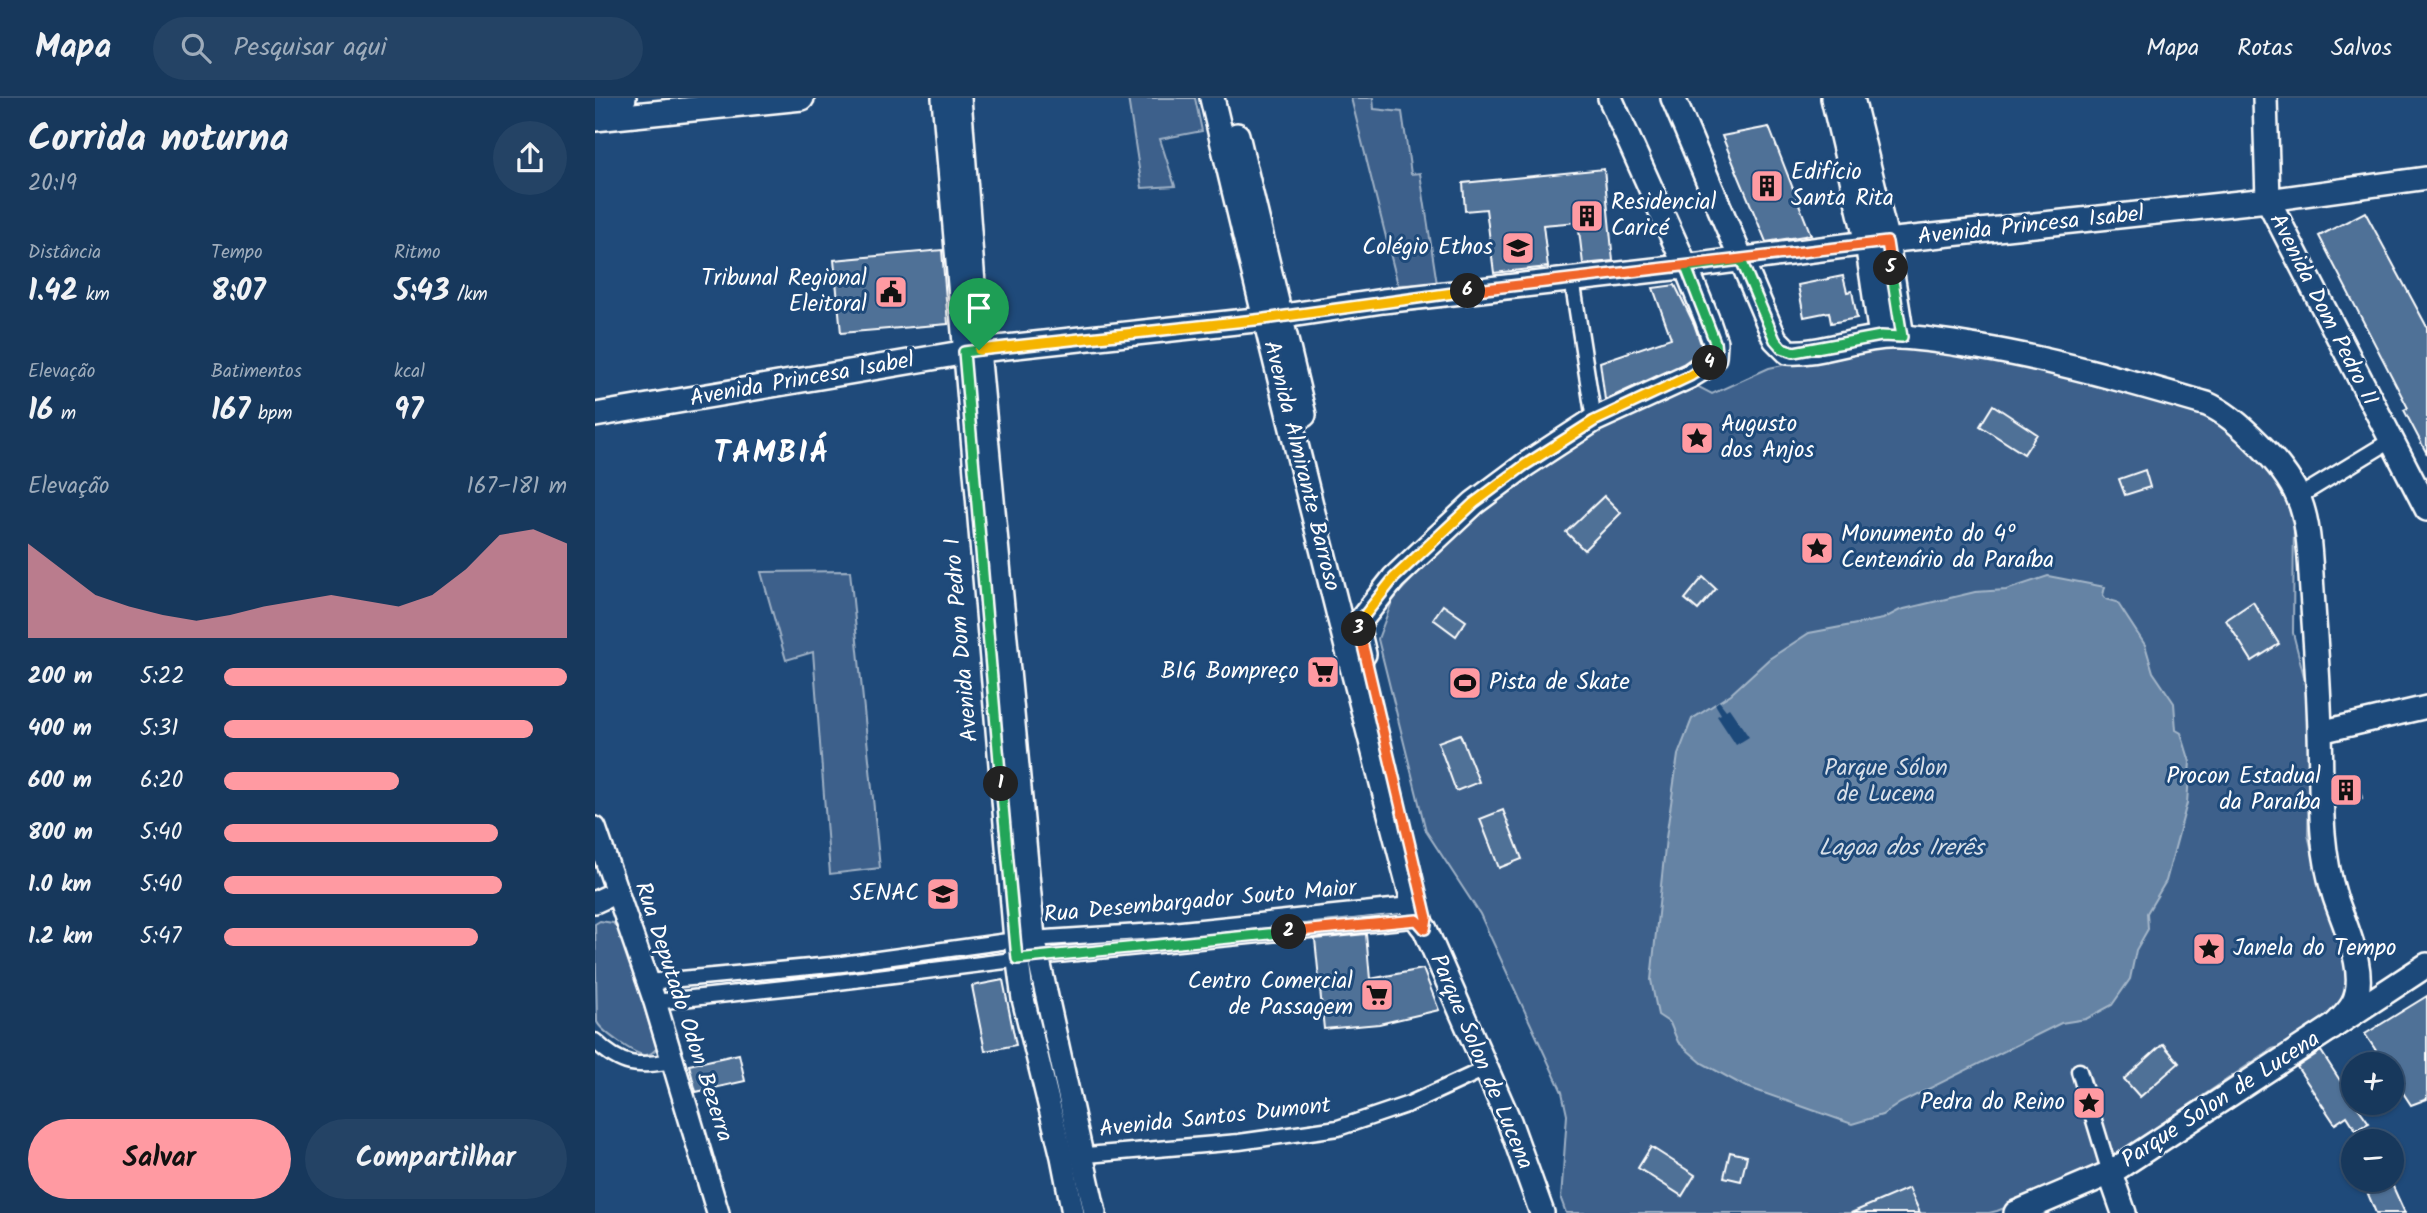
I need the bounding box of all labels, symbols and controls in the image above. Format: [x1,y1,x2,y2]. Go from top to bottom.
search box [153,17,643,80]
text: Mapa [35,22,111,75]
text: Pesquisar aqui [233,27,387,69]
icon: search [177,29,215,67]
text: Mapa [2146,29,2199,68]
text: Rotas [2237,29,2293,68]
text: Salvos [2331,29,2392,68]
text: Corrida noturna [28,110,289,170]
button: share [493,121,567,195]
place label: Edifício Santa Rita [1791,155,1894,217]
text: 20:19 [28,166,77,202]
building icon: Edifício Santa Rita [1748,167,1786,205]
place label: Residencial Caricé [1611,185,1717,247]
street label: Avenida Princesa Isabel [1916,196,2146,256]
building icon: Residencial Caricé [1568,197,1606,235]
street label: Avenida Dom Pedro II [2259,207,2387,413]
school or university icon: Colégio Ethos [1499,229,1537,267]
place label: Colégio Ethos [1362,230,1493,266]
text: Distância [28,238,101,268]
text: Tempo [211,238,263,268]
text: Ritmo [394,238,441,268]
pin: 5 [1873,250,1909,286]
text: 5 [1886,252,1895,282]
place label: Tribunal Regional Eleitoral [701,261,867,323]
text: 1.42 [28,268,78,316]
text: 8:07 [211,268,266,316]
text: 5:43 [394,268,449,316]
public building icon: Tribunal Regional Eleitoral [872,273,910,311]
pin: 6 [1451,274,1485,308]
text: 6 [1462,275,1473,305]
pin [949,278,1009,350]
text: km [78,280,110,310]
text: /km [449,280,488,310]
icon: arrive [960,289,998,327]
street label: Avenida Almirante Barroso [1252,337,1350,595]
street label: Avenida Princesa Isabel [687,342,917,417]
pin: 4 [1693,345,1727,380]
text: 4 [1704,347,1715,377]
text: Elevação [28,357,95,387]
text: Batimentos [211,357,302,387]
text: kcal [394,357,425,387]
text: 16 [28,387,53,435]
text: 167 [211,387,250,435]
text: 97 [394,387,423,435]
text: m [53,399,76,429]
text: bpm [250,399,292,429]
place label: Augusto dos Anjos [1721,407,1814,469]
place icon: Augusto dos Anjos [1678,419,1716,457]
district label: TAMBIÁ [714,430,830,478]
text: Elevação [28,469,110,505]
text: 167–181 m [467,469,567,505]
place label: Monumento do 4º Centenário da Paraíba [1841,517,2054,579]
place icon: Monumento do 4º Centenário da Paraíba [1798,529,1836,567]
street label: Avenida Dom Pedro I [935,536,989,744]
pin: 3 [1341,612,1377,646]
text: 3 [1353,613,1364,643]
supermarket icon: BIG Bompreço [1304,653,1342,691]
place label: BIG Bompreço [1161,654,1299,690]
text: 200 m [28,659,93,695]
text: 5:22 [140,659,185,695]
sports icon: Pista de Skate [1446,664,1484,702]
place label: Pista de Skate [1489,665,1630,701]
text: 400 m [28,711,92,747]
text: 5:31 [140,711,178,747]
park label: Parque Sólon de Lucena [1824,751,1948,813]
place label: Procon Estadual da Paraíba [2166,759,2321,821]
text: 600 m [28,763,92,799]
text: 6:20 [140,763,183,799]
pin: 1 [983,766,1019,802]
text: 1 [998,768,1003,798]
building icon: Procon Estadual da Paraíba [2327,771,2365,809]
text: 800 m [28,815,93,851]
text: 5:40 [140,815,182,851]
water label: Lagoa dos Irerês [1818,829,1986,868]
text: 1.0 km [28,867,91,903]
text: 5:40 [140,867,182,903]
street label: Rua Desembargador Souto Maior [1042,870,1359,934]
school or university icon: SENAC [924,875,962,913]
place label: SENAC [850,876,919,912]
street label: Rua Deputado Odon Bezerra [624,877,742,1147]
pin: 2 [1271,914,1307,950]
text: 2 [1283,916,1294,946]
text: 1.2 km [28,919,93,955]
text: 5:47 [140,919,181,955]
place icon: Janela do Tempo [2190,930,2228,968]
place label: Janela do Tempo [2233,931,2396,967]
street label: Parque Solon de Lucena [1419,949,1543,1175]
place label: Centro Comercial de Passagem [1188,964,1353,1026]
supermarket icon: Centro Comercial de Passagem [1358,976,1396,1014]
street label: Parque Solon de Lucena [2114,1022,2328,1178]
map controls [2341,1052,2404,1192]
button: + [2341,1052,2404,1115]
place icon: Pedra do Reino [2070,1084,2108,1122]
place label: Pedra do Reino [1920,1085,2065,1121]
street label: Avenida Santos Dumont [1097,1088,1334,1148]
button: Salvar [28,1119,291,1199]
button: Compartilhar [305,1119,567,1199]
button: − [2341,1129,2404,1192]

